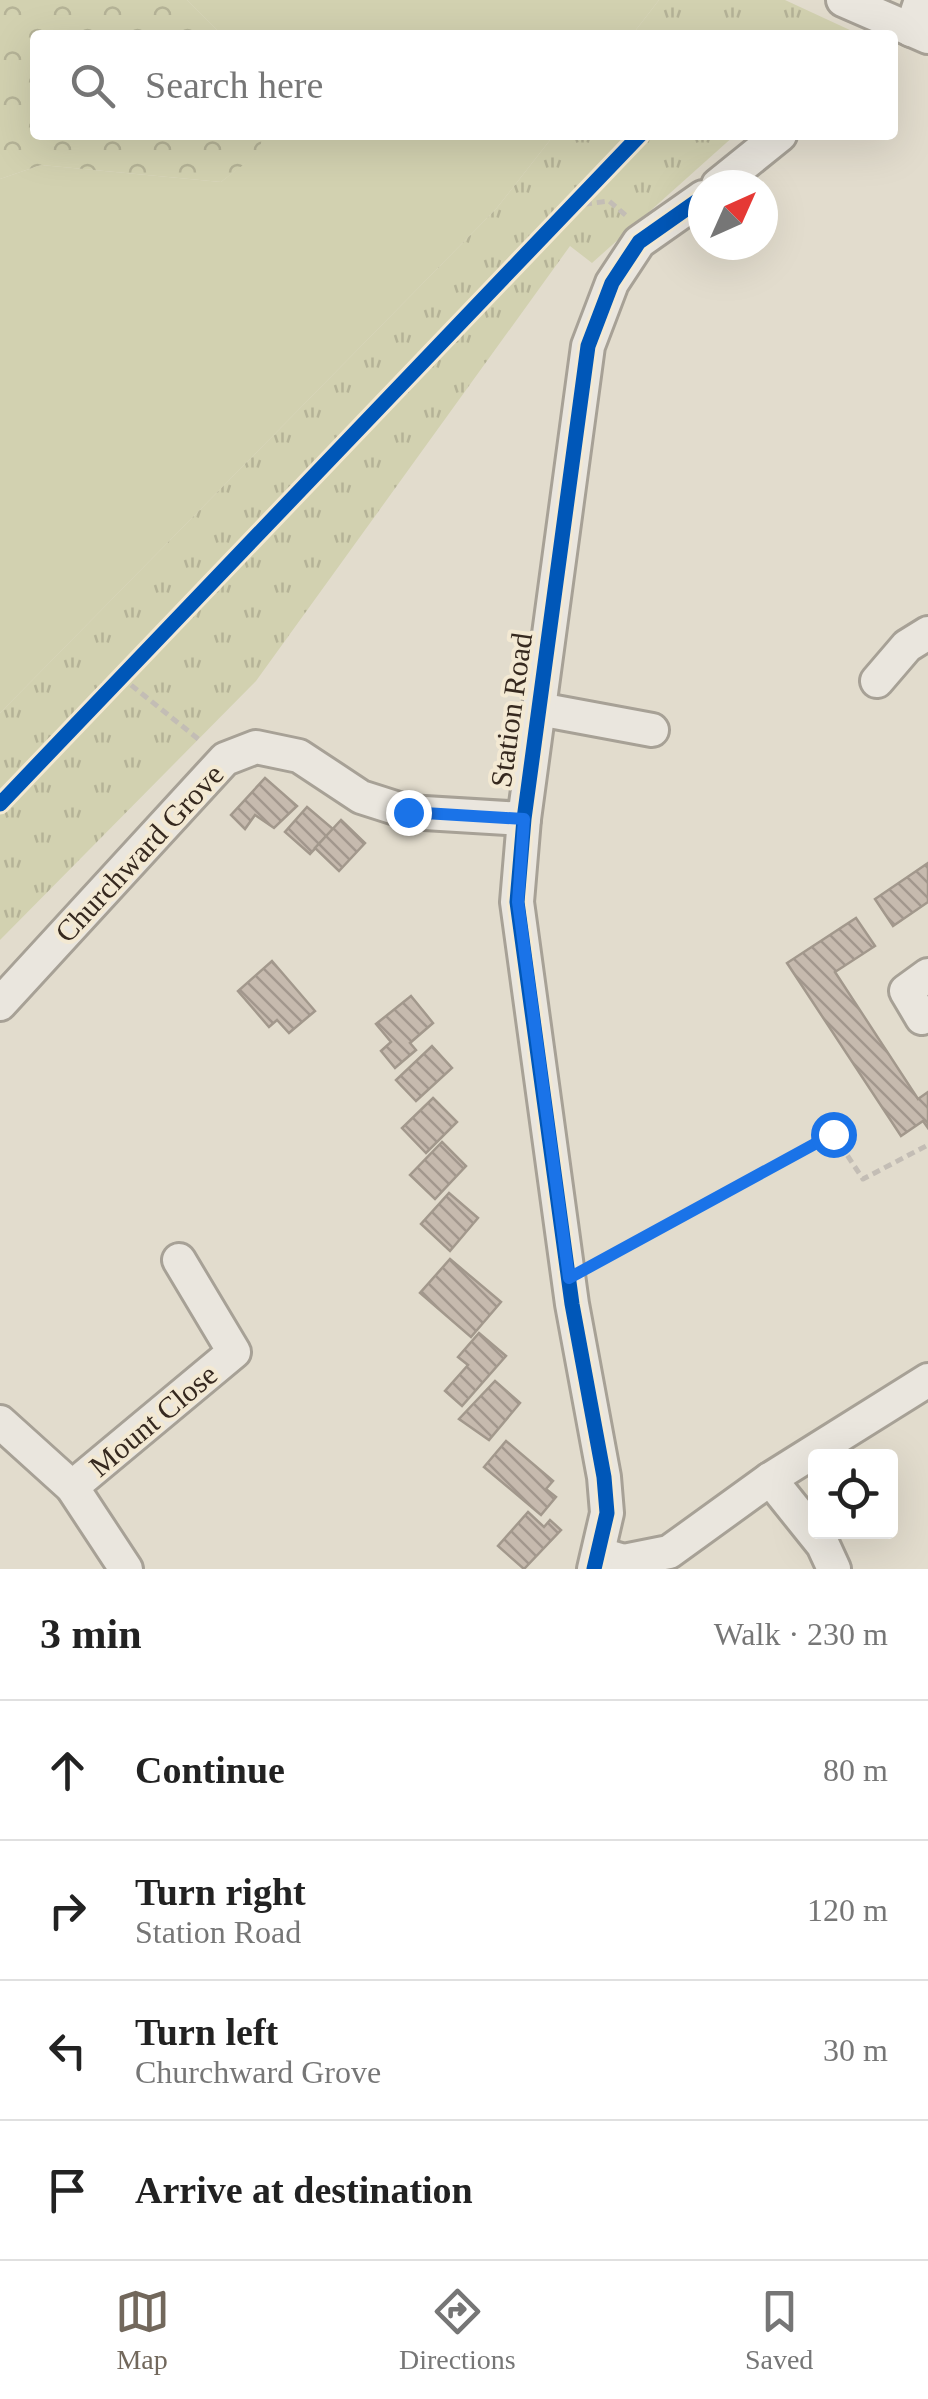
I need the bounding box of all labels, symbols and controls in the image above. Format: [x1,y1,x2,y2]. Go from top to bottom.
search box [30,30,898,140]
icon: search [65,58,120,113]
text: Search here [145,64,323,106]
north arrow [688,170,778,260]
street label: Station Road [484,631,538,789]
street label: Churchward Grove [48,757,230,949]
route end [386,790,432,836]
route start [811,1112,857,1158]
street label: Mount Close [83,1357,223,1483]
map controls [808,1449,898,1539]
button: locate [808,1449,898,1539]
text: 3 min [40,1611,142,1657]
text: Walk · 230 m [714,1616,888,1652]
icon: ahead [40,1743,95,1798]
text: Continue [135,1749,285,1791]
text: 80 m [823,1752,888,1788]
text: Turn right [135,1871,306,1913]
icon: right [40,1883,95,1938]
text: 120 m [807,1892,888,1928]
text: Station Road [135,1914,301,1950]
text: Turn left [135,2011,278,2053]
icon: left [40,2023,95,2078]
text: 30 m [823,2032,888,2068]
text: Churchward Grove [135,2054,381,2090]
icon: arrive [40,2163,95,2218]
text: Arrive at destination [135,2169,473,2211]
tab: Map [115,2284,170,2376]
tab: Directions [399,2284,516,2376]
tab: Saved [745,2284,813,2376]

